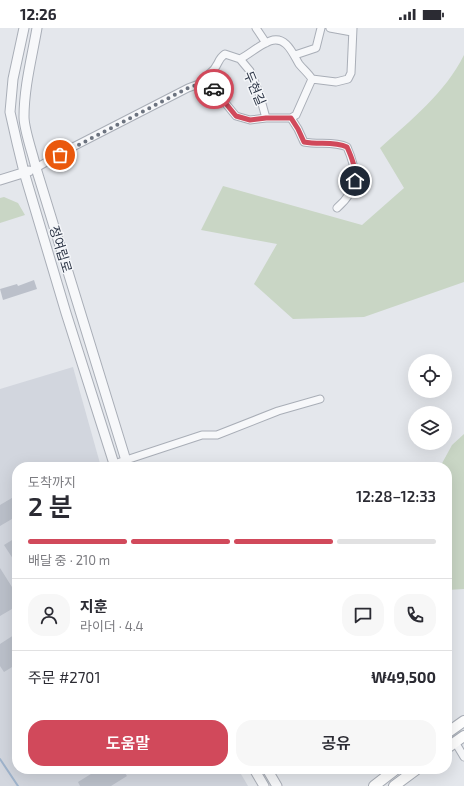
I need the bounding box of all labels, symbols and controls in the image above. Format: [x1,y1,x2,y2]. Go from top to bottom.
text: 12:26 [20,5,57,23]
street label: 두현길 [241,68,269,108]
courier [194,69,234,109]
icon: car [203,78,225,100]
pin [43,138,77,172]
icon: bag [49,144,71,166]
pin [338,164,372,198]
icon: home [344,170,366,192]
street label: 정여립로 [46,224,76,274]
map controls [408,354,452,450]
button: locate [408,354,452,398]
button: layers [408,406,452,450]
text: 도착까지 [28,474,76,490]
text: 12:28–12:33 [356,487,436,505]
text: 2 분 [28,490,73,521]
text: 배달 중 · 210 m [28,552,110,568]
button: person [28,594,70,636]
button: chat [342,594,384,636]
button: phone [394,594,436,636]
text: 지훈 [80,597,108,615]
text: 라이더 · 4.4 [80,618,144,634]
text: 주문 #2701 [28,668,100,686]
text: ₩49,500 [371,668,436,686]
button: 도움말 [28,720,228,766]
button: 공유 [236,720,436,766]

